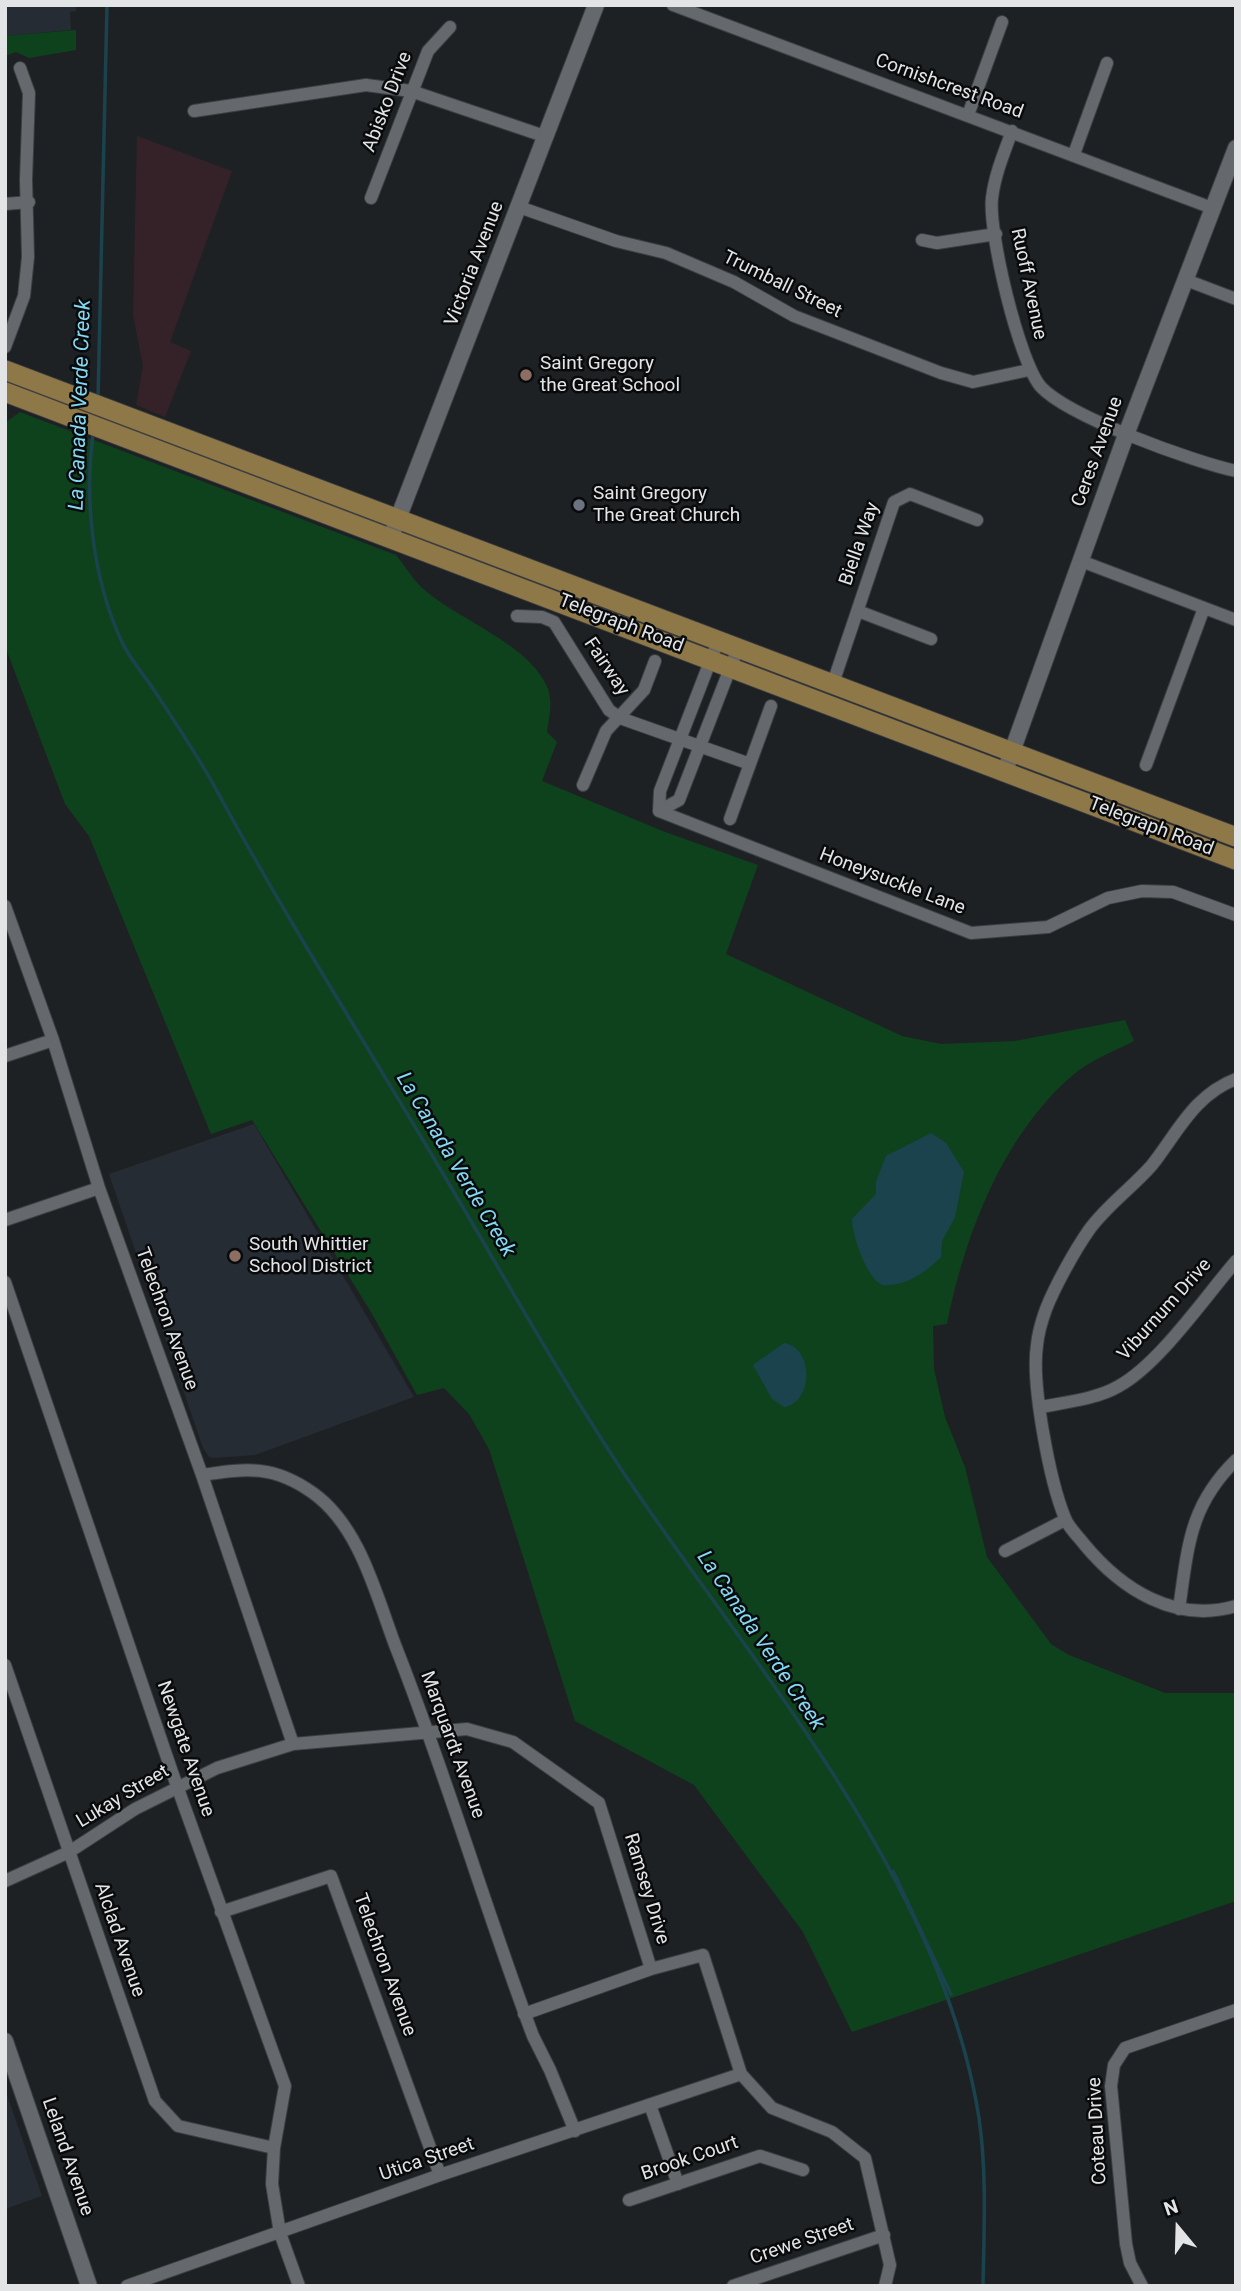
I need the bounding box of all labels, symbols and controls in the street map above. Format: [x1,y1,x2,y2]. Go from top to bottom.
street label: Abisko Drive [358,49,418,155]
street label: Cornishcrest Road [872,50,1026,124]
street label: Victoria Avenue [441,198,509,330]
street label: Ruoff Avenue [1005,226,1051,342]
street label: Trumball Street [719,246,845,324]
water label: La Canada Verde Creek [65,299,97,511]
place label: Saint Gregory the Great School [540,353,680,397]
marker: Saint Gregory the Great School [518,367,534,383]
street label: Ceres Avenue [1068,394,1128,510]
place label: Saint Gregory The Great Church [593,483,740,527]
marker: Saint Gregory The Great Church [571,497,587,513]
street label: Biella Way [835,499,885,589]
street label: Telegraph Road [555,590,687,658]
street label: Fairway [578,634,634,700]
street label: Telegraph Road [1085,793,1217,861]
street label: Honeysuckle Lane [816,844,968,920]
water label: La Canada Verde Creek [390,1068,520,1262]
place label: South Whittier School District [249,1234,372,1278]
street label: Telechron Avenue [130,1245,202,1393]
marker: South Whittier School District [227,1248,243,1264]
street label: Viburnum Drive [1113,1254,1217,1366]
water label: La Canada Verde Creek [691,1547,829,1735]
street label: Marquardt Avenue [415,1668,489,1822]
street label: Newgate Avenue [151,1678,219,1820]
street label: Lukay Street [73,1760,173,1834]
street label: Ramsey Drive [618,1831,674,1947]
street label: Alclad Avenue [89,1880,149,2000]
street label: Telechron Avenue [348,1891,420,2039]
street label: Coteau Drive [1084,2077,1112,2185]
street label: Leland Avenue [36,2095,98,2219]
street label: Brook Court [639,2132,741,2186]
street label: Utica Street [377,2133,477,2187]
north arrow [1143,2193,1213,2263]
text: N [1161,2195,1181,2221]
street label: Crewe Street [747,2214,857,2270]

